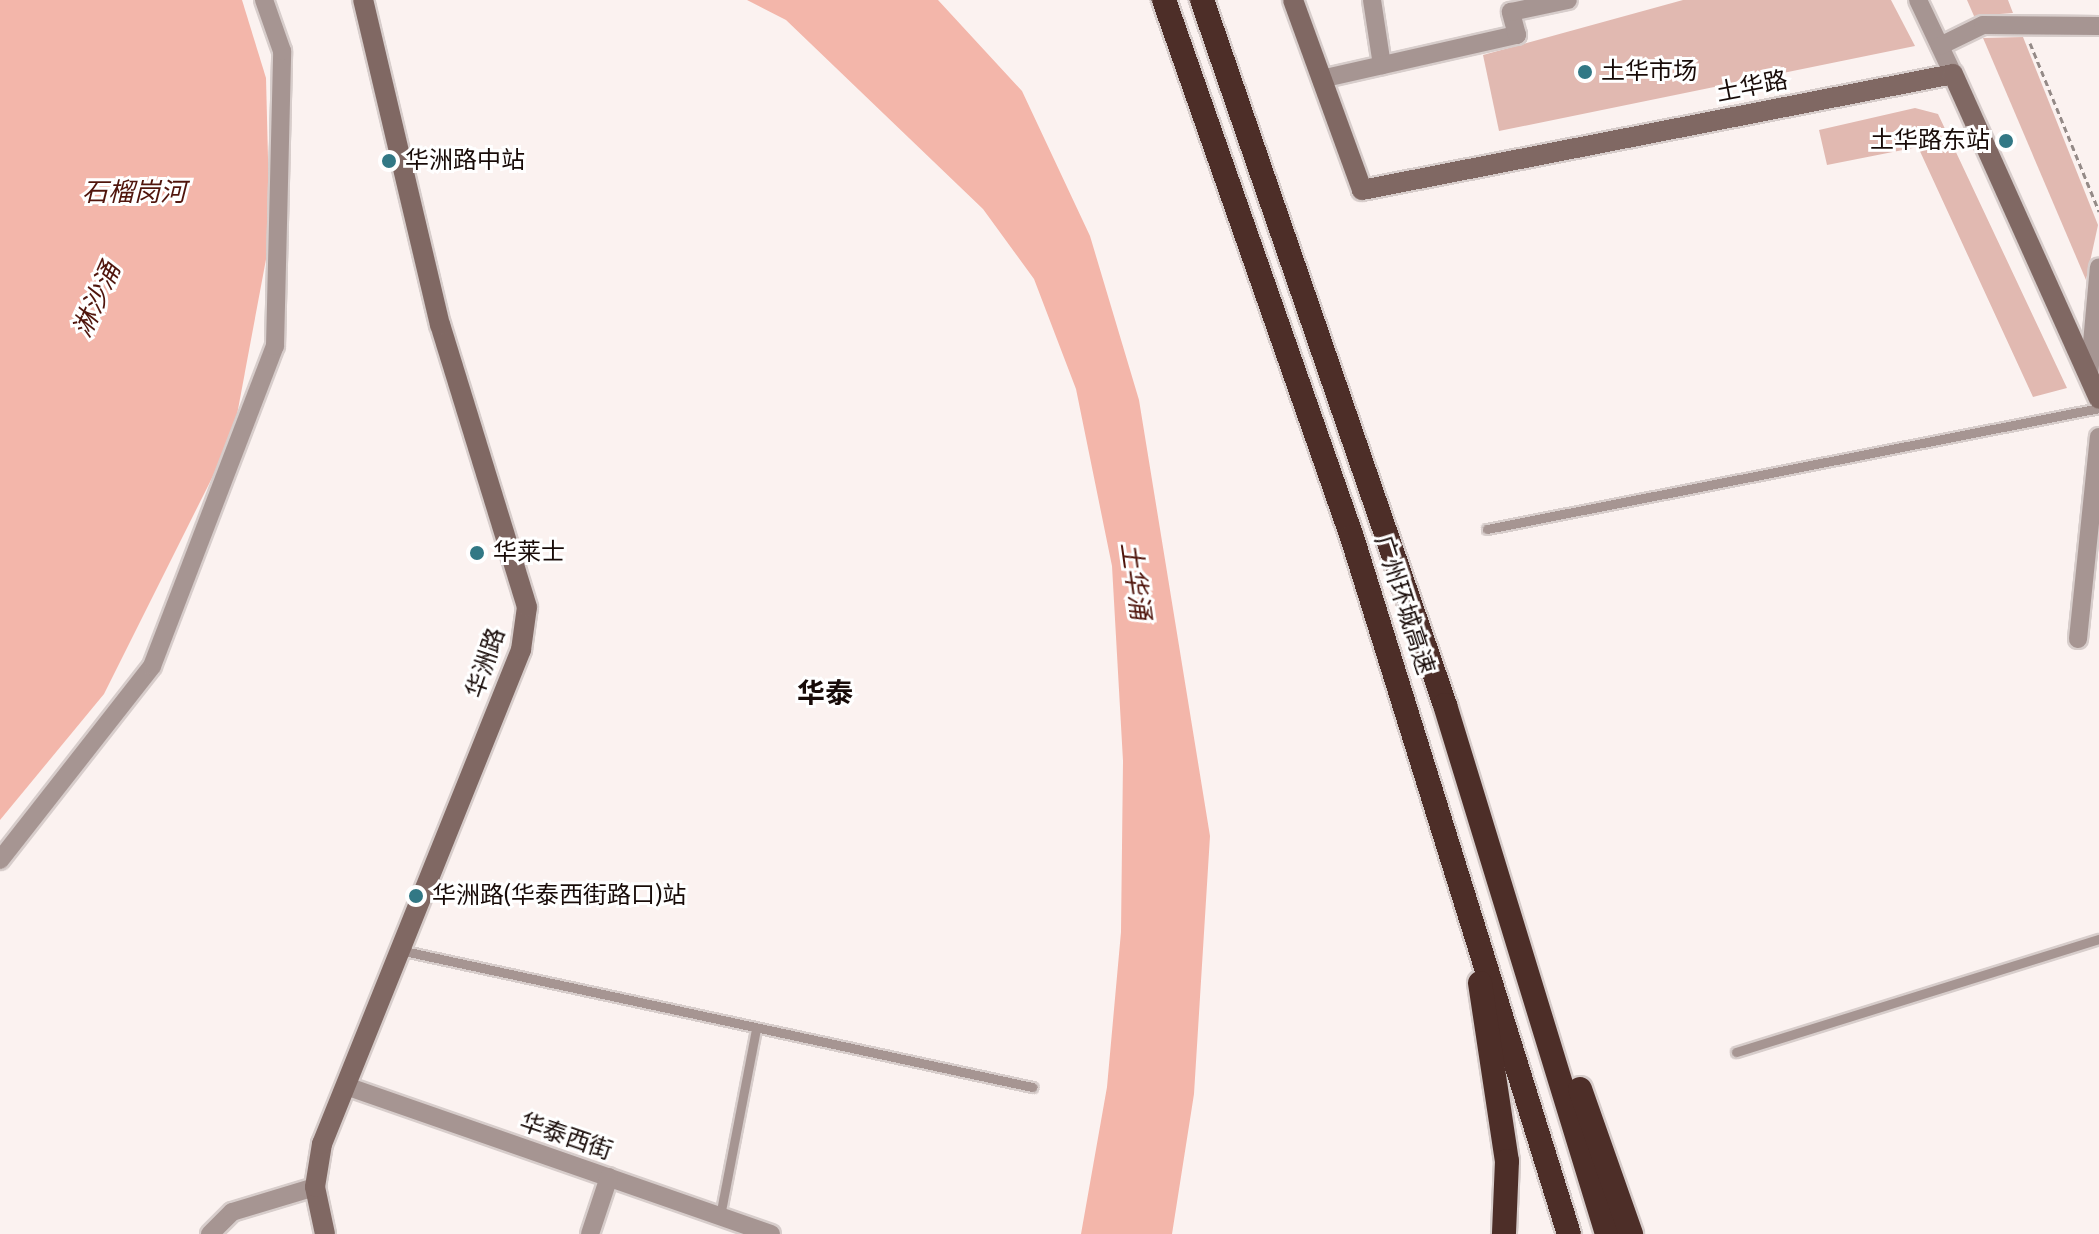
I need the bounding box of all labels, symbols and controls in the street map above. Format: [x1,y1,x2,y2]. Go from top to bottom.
place label: 土华市场 [1601,58,1697,86]
marker: 土华市场 [1576,63,1594,81]
street label: 土华路 [1714,66,1790,108]
place label: 土华路东站 [1870,127,1990,155]
marker: 土华路东站 [1997,132,2015,150]
place label: 华洲路中站 [405,147,525,175]
marker: 华洲路中站 [380,152,398,170]
water label: 石榴岗河 [82,177,186,209]
water label: 淋沙涌 [67,258,127,342]
street label: 广州环城高速 [1368,532,1440,678]
place label: 华莱士 [493,539,565,567]
water label: 土华涌 [1114,540,1156,622]
marker: 华莱士 [468,544,486,562]
street label: 华洲路 [461,624,511,702]
district label: 华泰 [797,677,853,711]
place label: 华洲路(华泰西街路口)站 [432,882,686,910]
marker: 华洲路(华泰西街路口)站 [407,887,425,905]
street label: 华泰西街 [516,1108,616,1166]

